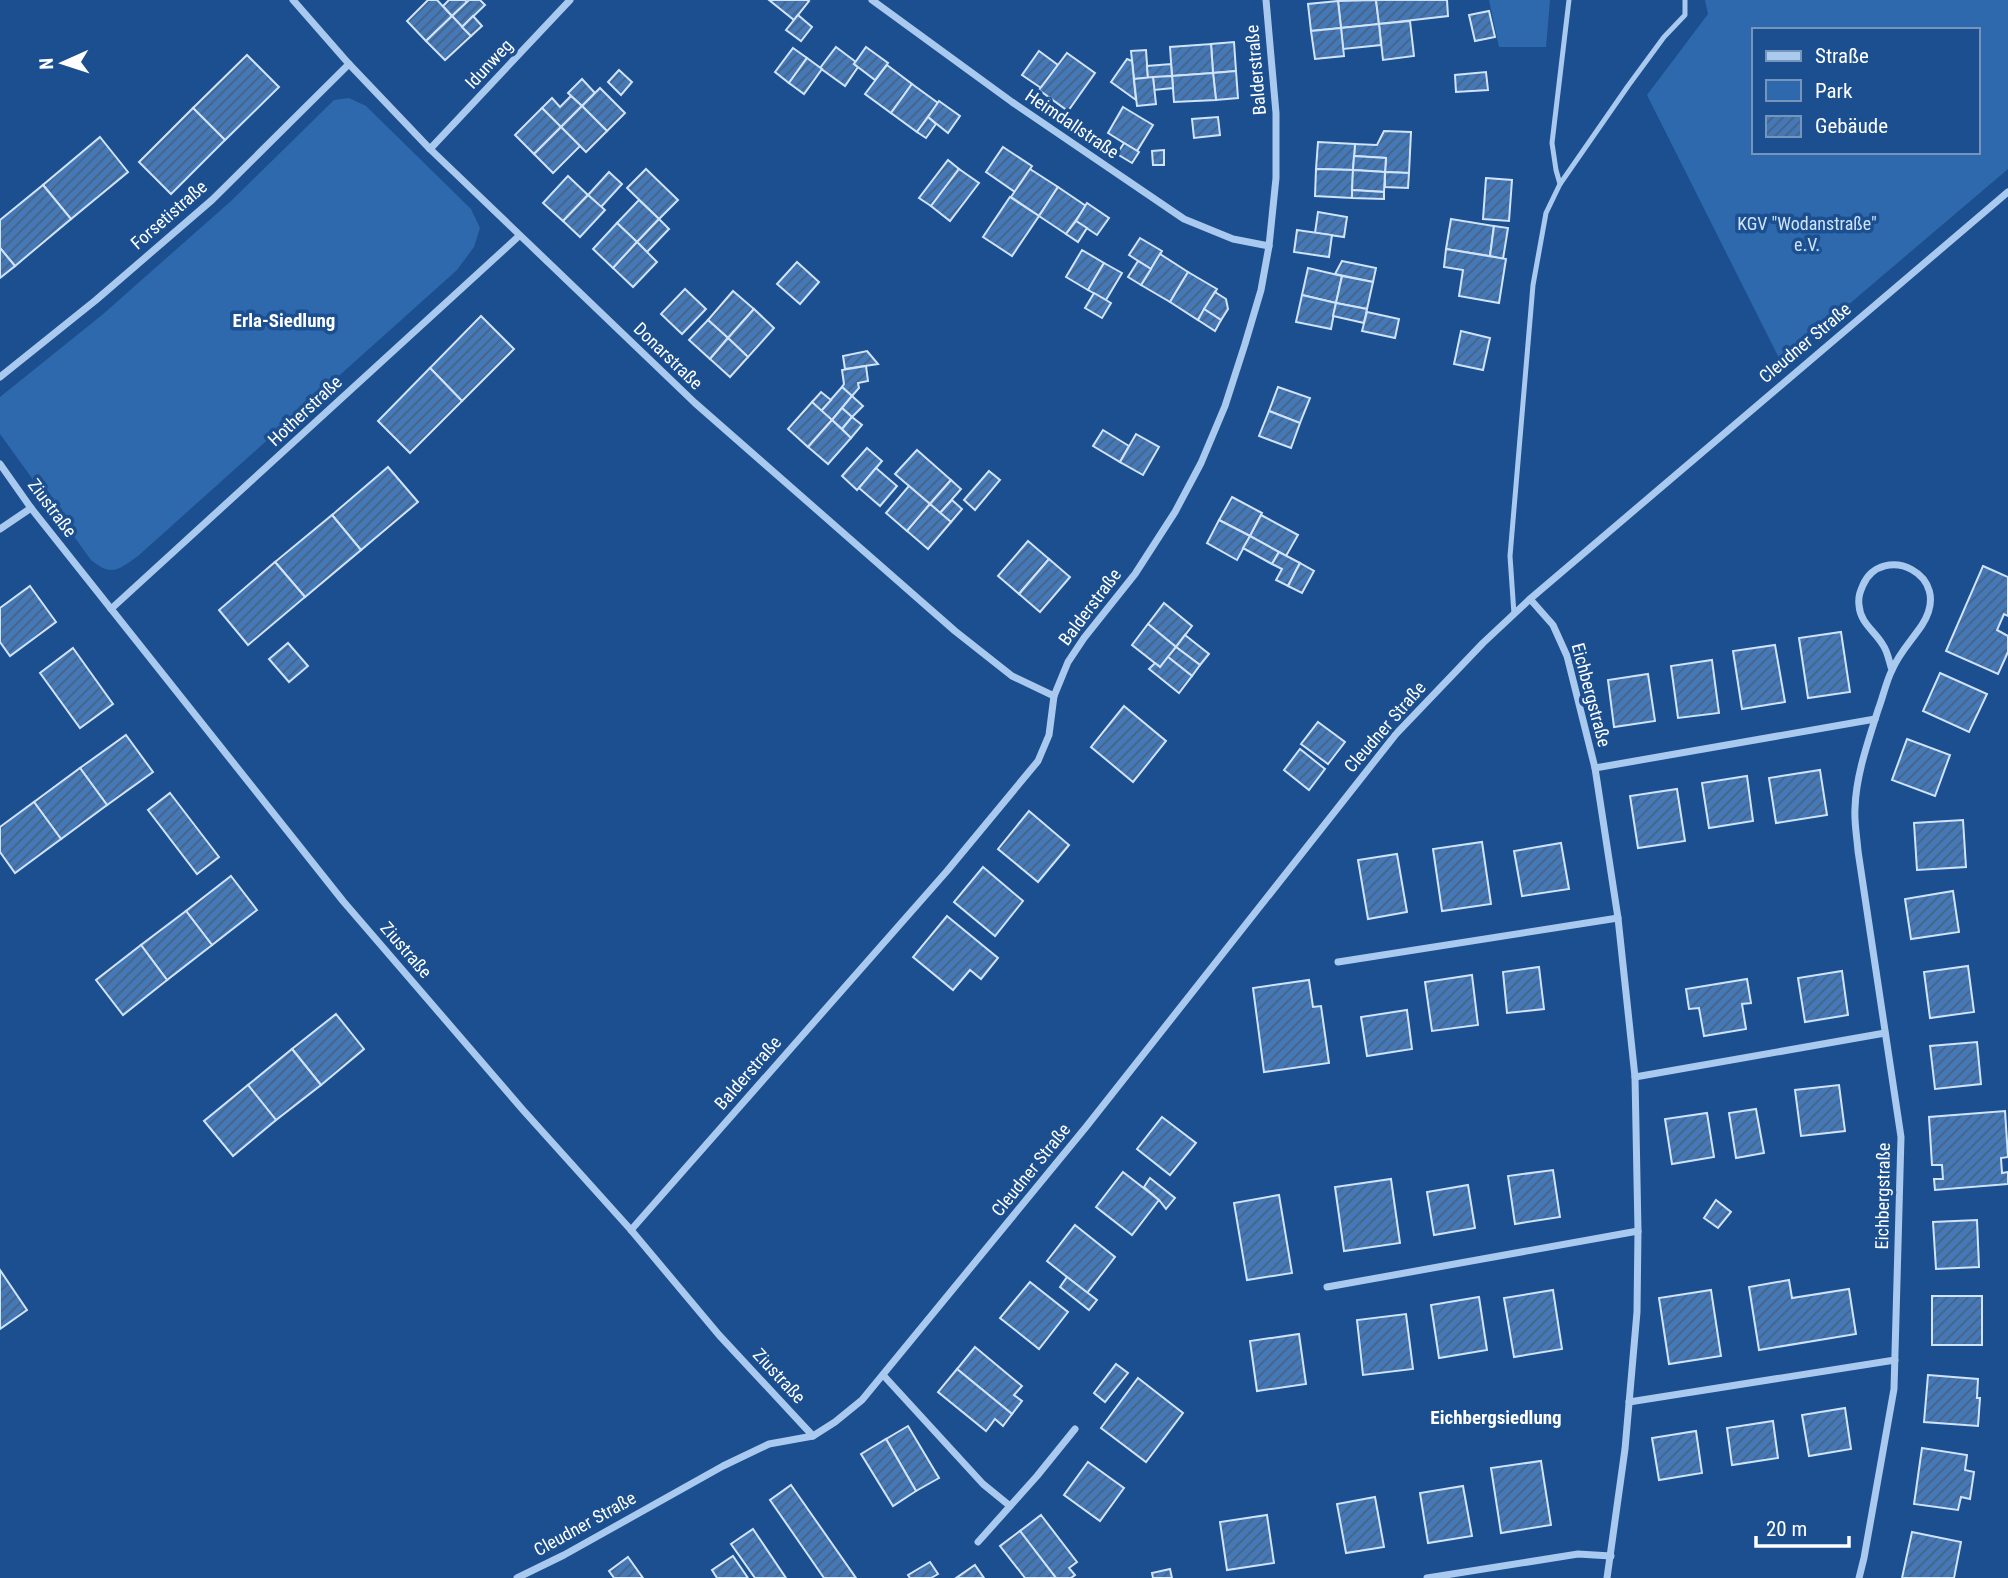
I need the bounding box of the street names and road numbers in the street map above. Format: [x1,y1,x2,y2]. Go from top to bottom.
street label: Balderstraße [1241,24,1270,116]
street label: Idunweg [461,35,517,93]
street label: Heimdallstraße [1022,85,1123,163]
street label: Forsetistraße [126,176,211,253]
street label: Cleudner Straße [1754,298,1855,387]
street label: Donarstraße [630,318,707,394]
street label: Hotherstraße [263,371,346,450]
street label: Ziustraße [24,474,81,541]
street label: Balderstraße [1054,564,1125,649]
street label: Eichbergstraße [1568,641,1615,749]
street label: Cleudner Straße [1339,677,1430,776]
street label: Ziustraße [376,917,436,982]
street label: Balderstraße [710,1032,785,1114]
street label: Cleudner Straße [987,1119,1074,1220]
street label: Eichbergstraße [1871,1142,1894,1250]
street label: Ziustraße [749,1344,810,1407]
street label: Cleudner Straße [530,1487,639,1560]

